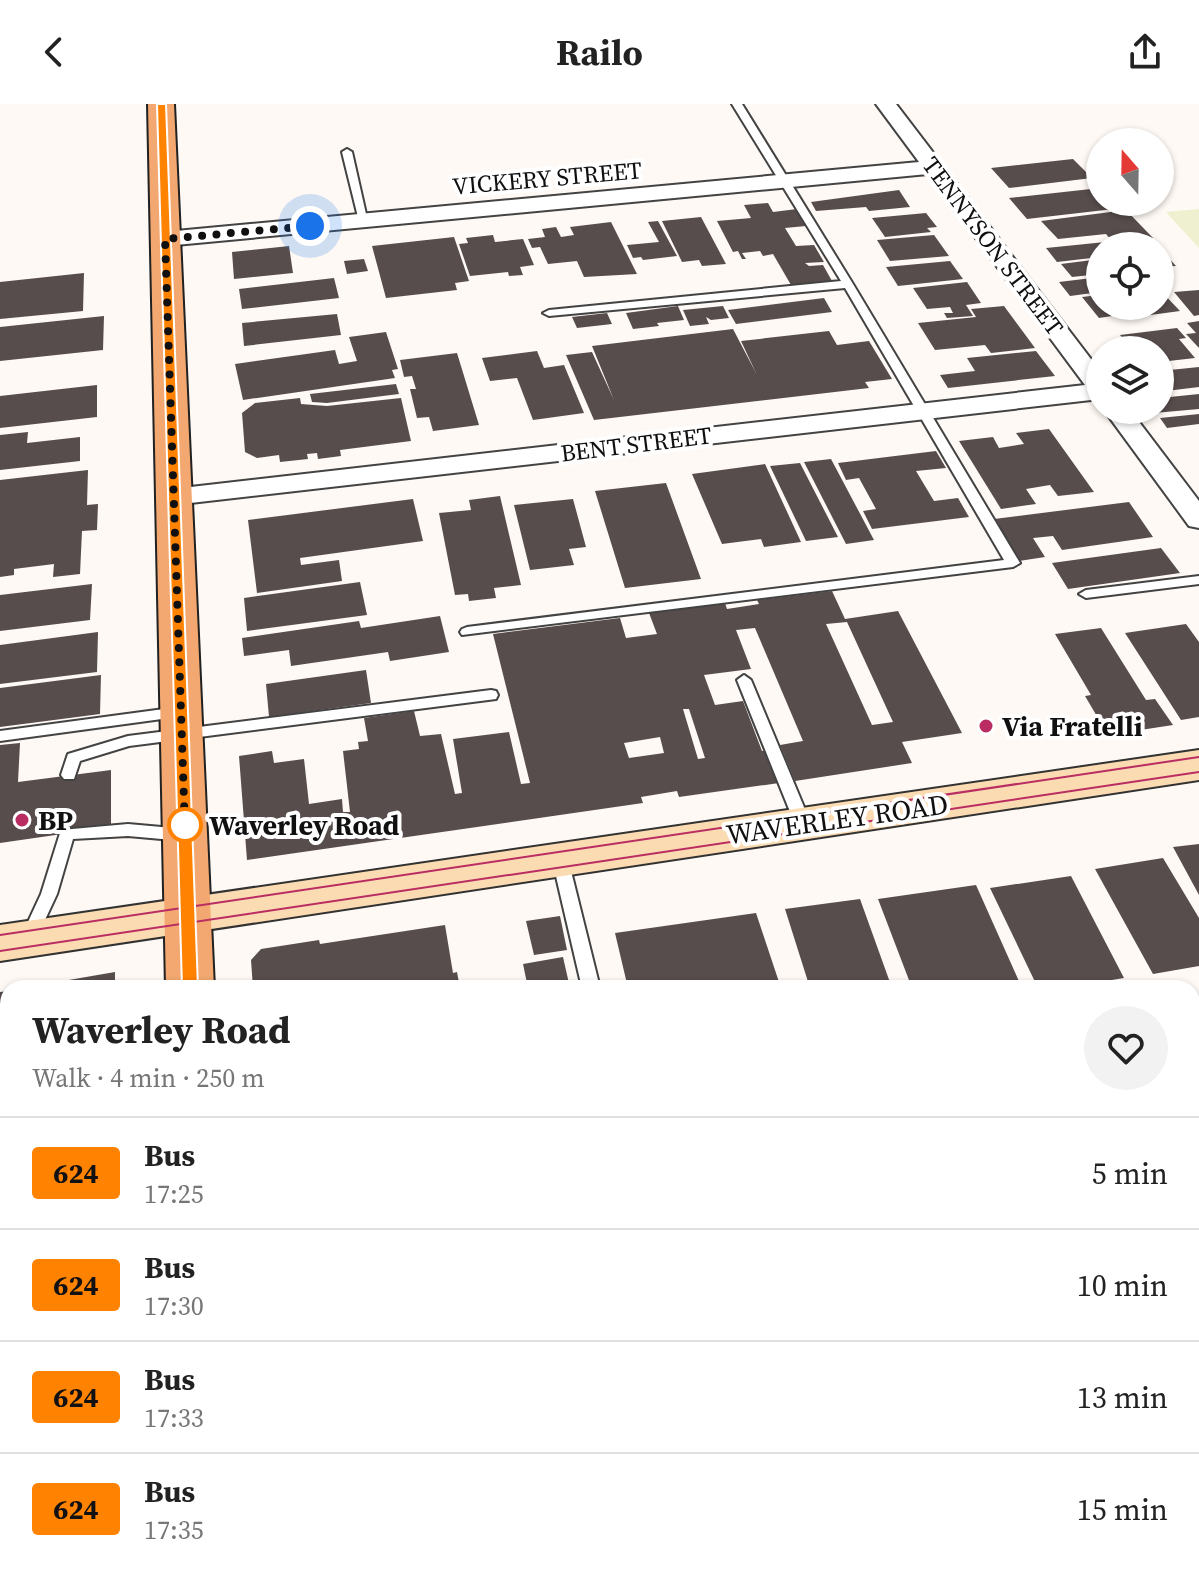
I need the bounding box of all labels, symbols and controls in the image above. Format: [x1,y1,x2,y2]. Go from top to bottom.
text: Railo [556,28,643,77]
icon: back [32,30,76,74]
icon: share [1123,30,1167,74]
north arrow [1086,128,1174,216]
map controls [1086,128,1174,424]
street label: TENNYSON STREET [915,150,1072,343]
street label: VICKERY STREET [451,153,644,203]
your location [290,206,330,246]
button: locate [1086,232,1174,320]
button: layers [1086,336,1174,424]
street label: BENT STREET [559,418,714,470]
place label: Via Fratelli [1002,707,1143,745]
marker: Via Fratelli [977,717,995,735]
street label: WAVERLEY ROAD [724,785,950,853]
place label: BP [38,801,73,839]
place label: Waverley Road [209,806,400,844]
marker: Waverley Road [168,808,202,842]
marker: BP [13,811,31,829]
text: Waverley Road [32,1004,291,1056]
button: heart [1084,1006,1168,1090]
text: Walk · 4 min · 250 m [32,1060,265,1096]
text: Bus [144,1135,195,1176]
text: 5 min [1092,1153,1168,1194]
text: 624 [53,1154,99,1192]
text: 17:25 [144,1176,204,1212]
text: Bus [144,1247,195,1288]
text: 10 min [1077,1265,1168,1306]
text: 624 [53,1266,99,1304]
text: 17:30 [144,1288,204,1324]
text: Bus [144,1359,195,1400]
text: 13 min [1077,1377,1168,1418]
text: 624 [53,1378,99,1416]
text: 17:33 [144,1400,204,1436]
text: Bus [144,1471,195,1512]
text: 15 min [1077,1489,1168,1530]
text: 624 [53,1490,99,1528]
text: 17:35 [144,1512,204,1548]

